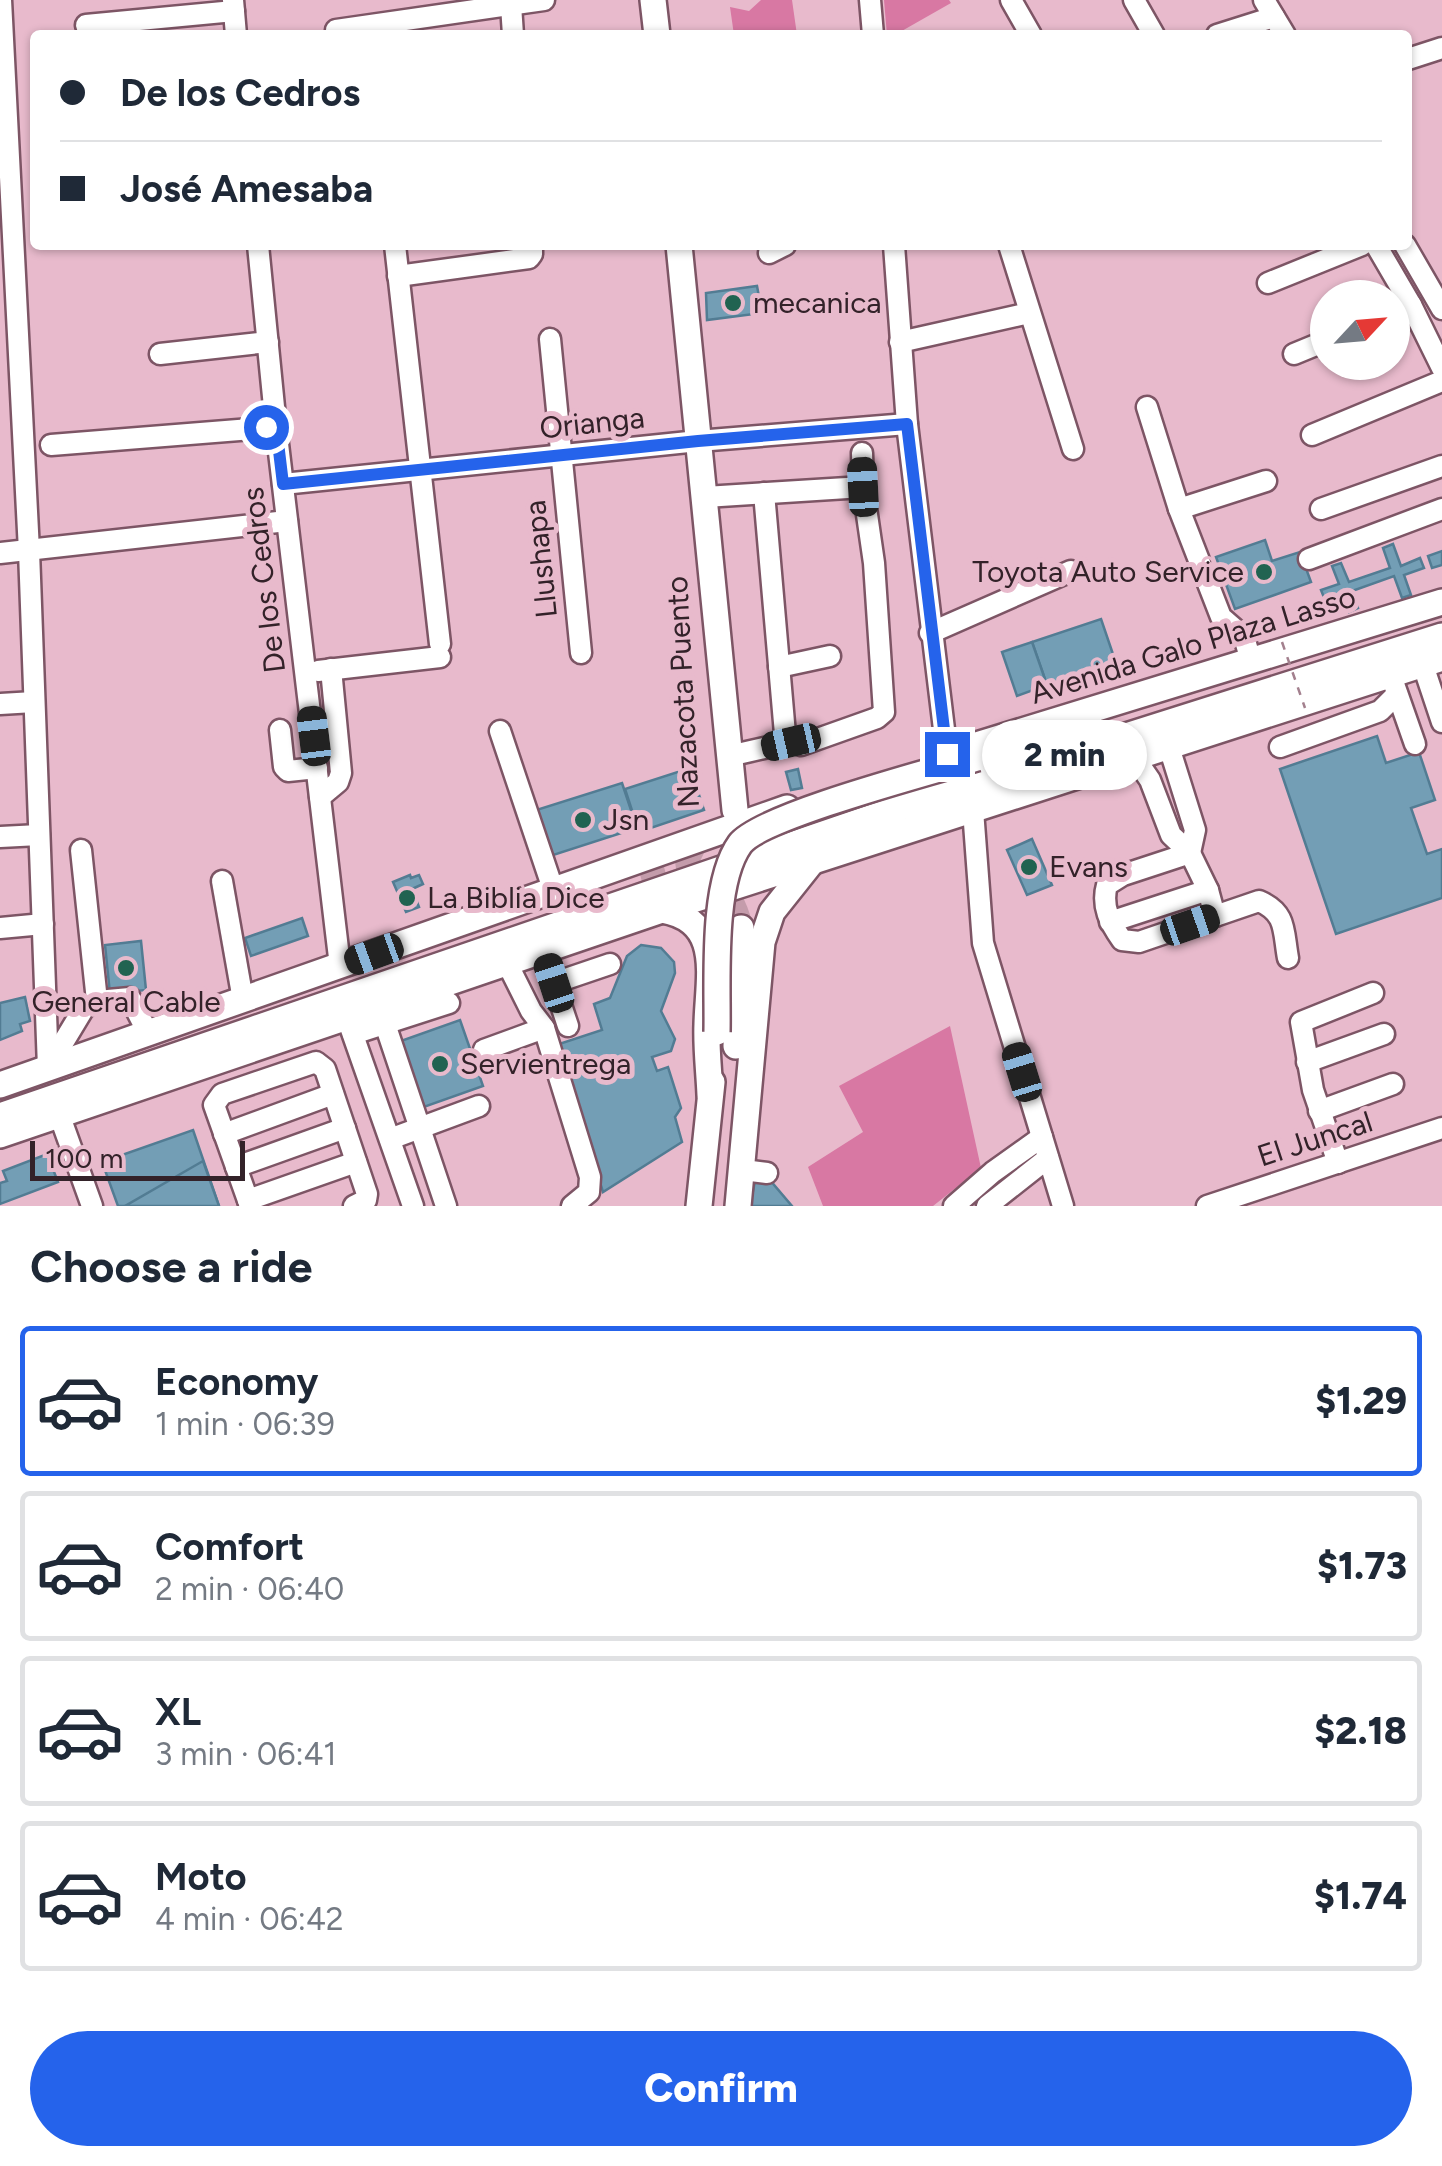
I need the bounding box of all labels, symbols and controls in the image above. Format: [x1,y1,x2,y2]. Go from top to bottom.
text: De los Cedros [120,70,360,116]
text: José Amesaba [120,166,373,212]
north arrow [1310,280,1410,380]
map controls [1310,280,1410,380]
place label: mecanica [753,284,882,321]
marker: mecanica [722,292,744,314]
street label: Orianga [538,399,646,446]
route start [244,405,289,450]
car [846,456,880,518]
street label: De los Cedros [234,485,293,675]
street label: Llushapa [516,498,565,620]
place label: Toyota Auto Service [972,553,1244,590]
marker: Toyota Auto Service [1253,561,1275,583]
street label: Nazacota Puento [658,575,707,809]
street label: Avenida Galo Plaza Lasso [1026,577,1360,712]
car [295,704,333,768]
callout: 2 min [982,719,1147,789]
car [758,721,824,763]
route end [925,732,970,777]
text: 2 min [1024,736,1105,774]
place label: Jsn [603,801,649,838]
marker: Jsn [572,809,594,831]
place label: Evans [1049,848,1128,885]
marker: Evans [1018,856,1040,878]
place label: La Biblia Dice [427,879,605,916]
marker: La Biblia Dice [396,887,418,909]
car [1157,901,1223,949]
car [341,930,407,978]
car [530,950,578,1016]
marker: General Cable [115,957,137,979]
place label: General Cable [31,983,221,1020]
car [999,1039,1045,1105]
place label: Servientrega [460,1045,631,1082]
marker: Servientrega [429,1053,451,1075]
street label: El Juncal [1253,1103,1377,1174]
scale bar [30,1136,245,1180]
text: 100 m [45,1141,123,1175]
text: Choose a ride [30,1239,312,1293]
icon: car [35,1356,125,1446]
text: Economy [155,1359,318,1405]
text: $1.29 [1315,1378,1407,1424]
text: 1 min · 06:39 [155,1405,335,1443]
icon: car [35,1521,125,1611]
text: Comfort [155,1524,304,1570]
text: $1.73 [1317,1543,1407,1589]
text: 2 min · 06:40 [155,1570,344,1608]
icon: car [35,1686,125,1776]
text: XL [155,1689,201,1735]
text: $2.18 [1314,1708,1407,1754]
text: 3 min · 06:41 [155,1735,337,1773]
icon: car [35,1851,125,1941]
text: Moto [155,1854,247,1900]
text: $1.74 [1314,1873,1407,1919]
text: 4 min · 06:42 [155,1900,344,1938]
button: Confirm [30,2031,1412,2146]

